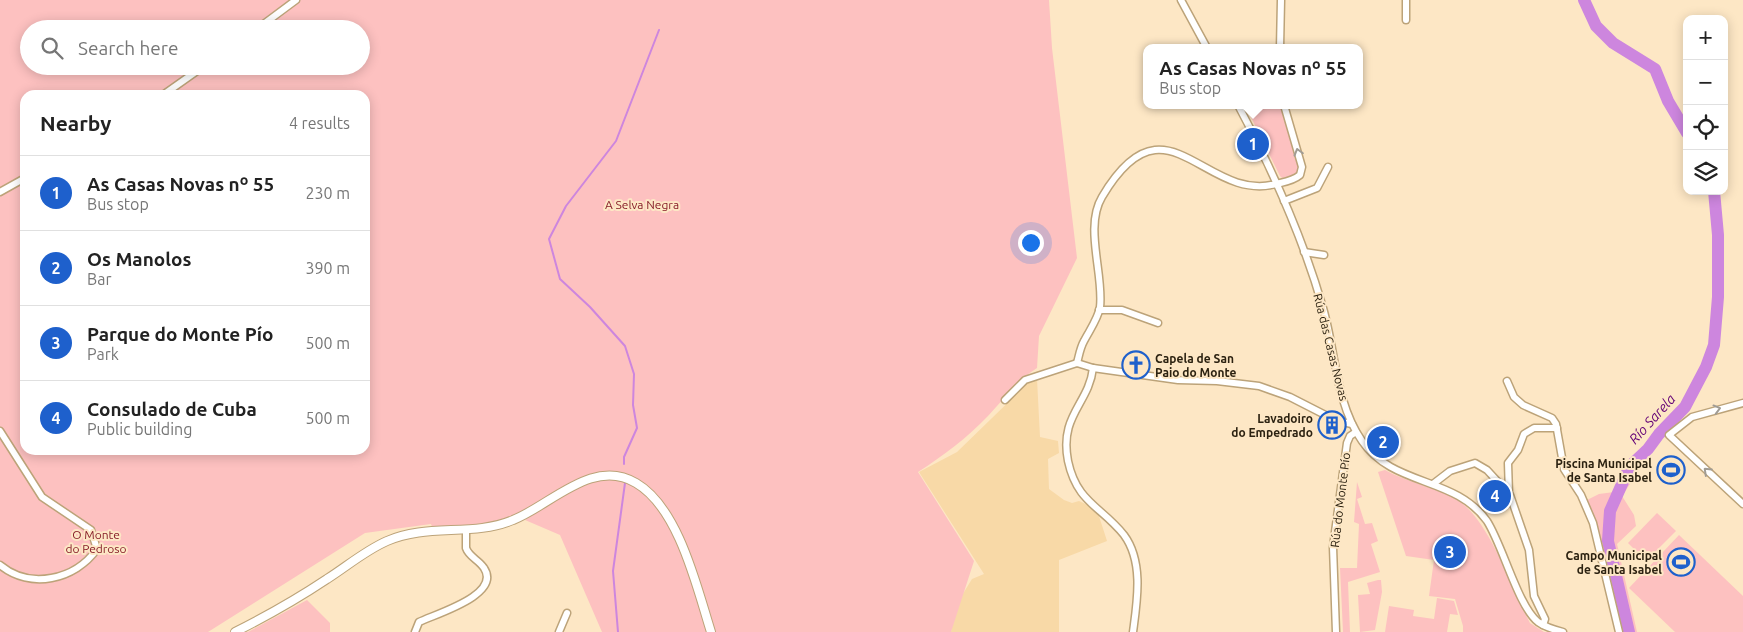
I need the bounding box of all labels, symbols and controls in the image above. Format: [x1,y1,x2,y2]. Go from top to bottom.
map controls [1683,15,1728,195]
button: + [1683,15,1728,60]
search box [20,20,370,75]
icon: search [38,34,66,62]
text: Search here [78,37,178,59]
popup [1143,44,1363,109]
text: As Casas Novas nº 55 [1159,57,1347,79]
button: − [1683,60,1728,105]
text: Bus stop [1159,79,1221,97]
button: locate [1683,105,1728,150]
text: Nearby [40,111,111,135]
text: 4 results [289,114,350,132]
pin: 1 [1237,125,1269,163]
one-way arrow [1293,149,1303,157]
button: layers [1683,150,1728,195]
text: As Casas Novas nº 55 [87,173,274,195]
text: 1 [51,184,61,202]
text: 230 m [305,184,350,202]
text: Bus stop [87,195,149,213]
park label: A Selva Negra [605,198,679,211]
your location [1018,230,1044,256]
text: Os Manolos [87,248,191,270]
text: 2 [51,259,61,277]
text: 390 m [305,259,350,277]
text: Bar [87,270,111,288]
street label: Rúa das Casas Novas [1311,292,1351,402]
text: Parque do Monte Pío [87,323,274,345]
text: 3 [51,334,61,352]
text: 500 m [305,334,350,352]
text: Park [87,345,119,363]
church icon: Capela de San Paio do Monte [1121,350,1151,380]
place label: Capela de San Paio do Monte [1155,352,1236,379]
water label: Río Sarela [1626,391,1679,447]
text: Consulado de Cuba [87,398,257,420]
one-way arrow [1712,404,1720,414]
text: 4 [51,409,61,427]
text: 500 m [305,409,350,427]
building icon: Lavadoiro do Empedrado [1317,410,1347,440]
place label: Lavadoiro do Empedrado [1231,412,1313,439]
text: Public building [87,420,192,438]
pin: 2 [1367,423,1399,461]
street label: Rúa do Monte Pío [1328,452,1352,548]
sports icon: Piscina Municipal de Santa Isabel [1656,455,1686,485]
place label: Piscina Municipal de Santa Isabel [1555,457,1652,484]
one-way arrow [1704,468,1713,477]
pin: 4 [1479,477,1511,515]
park label: O Monte do Pedroso [65,528,127,555]
pin: 3 [1434,533,1466,571]
sports icon: Campo Municipal de Santa Isabel [1666,547,1696,577]
place label: Campo Municipal de Santa Isabel [1565,549,1662,576]

